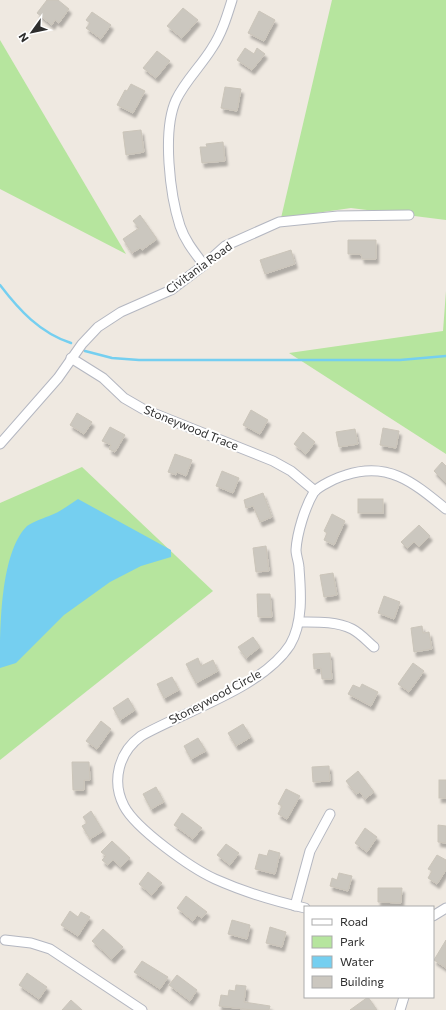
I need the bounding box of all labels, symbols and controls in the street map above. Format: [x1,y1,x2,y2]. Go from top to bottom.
north arrow [12,12,52,52]
text: N [15,31,31,45]
street label: Civitania Road [163,238,234,296]
street label: Stoneywood Trace [142,402,241,452]
street label: Stoneywood Circle [166,666,263,726]
legend [304,906,434,998]
text: Road [340,914,368,928]
text: Park [340,934,366,948]
text: Water [340,954,374,968]
text: Building [340,974,384,988]

